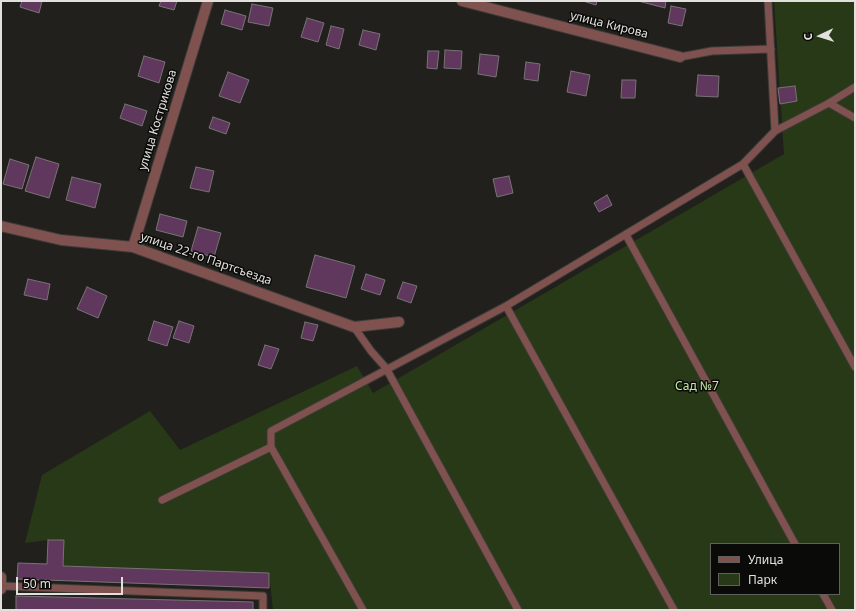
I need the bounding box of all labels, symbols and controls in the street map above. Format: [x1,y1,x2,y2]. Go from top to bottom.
street label: улица Кирова [568,8,650,42]
north arrow [800,16,840,56]
text: С [800,33,815,41]
street label: улица Кострикова [136,68,180,172]
street label: улица 22-го Партсъезда [138,230,274,288]
park label: Сад №7 [675,380,719,394]
legend [710,543,840,595]
text: Улица [748,551,783,568]
scale bar [18,569,125,595]
text: Парк [748,571,777,588]
text: 50 m [23,575,51,592]

